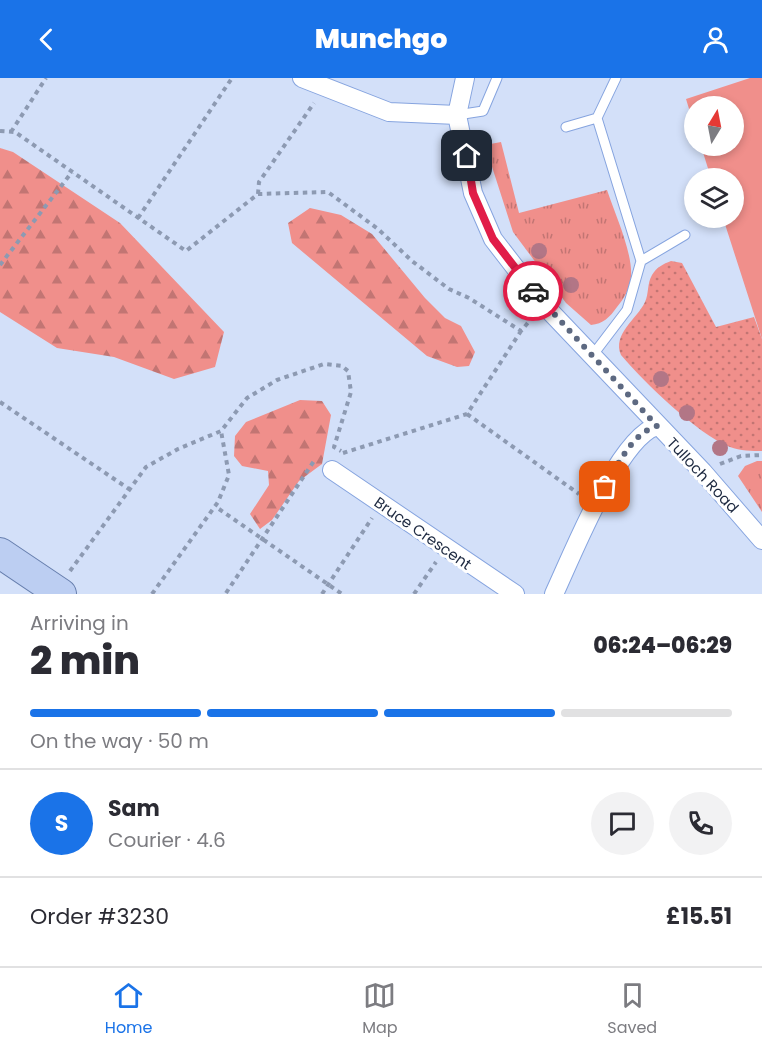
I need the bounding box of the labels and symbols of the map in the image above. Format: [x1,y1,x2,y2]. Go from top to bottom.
north arrow [684,96,744,156]
pin [441,130,492,181]
courier [503,261,563,321]
street label: Tulloch Road [662,433,744,517]
pin [579,461,630,512]
street label: Bruce Crescent [370,492,476,574]

